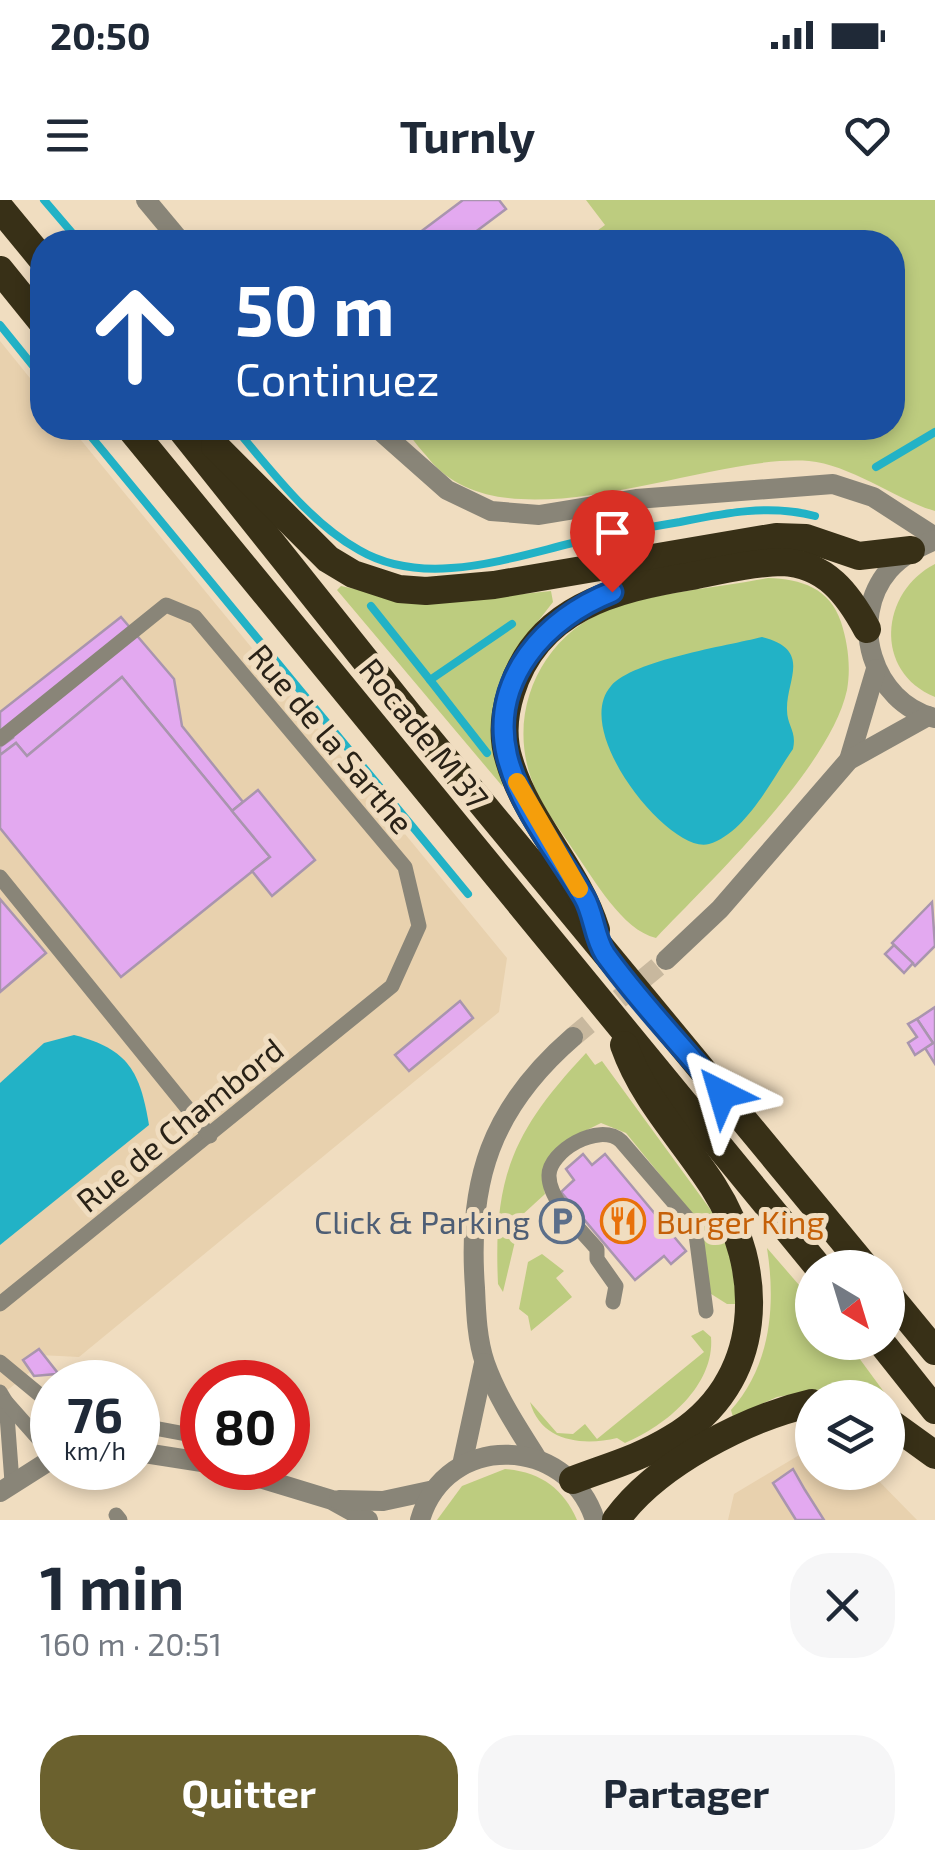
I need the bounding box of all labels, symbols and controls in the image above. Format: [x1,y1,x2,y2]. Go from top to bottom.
text: 20:50 [50,12,151,58]
icon: menu [40,108,95,163]
text: Turnly [400,108,535,162]
icon: heart [840,108,895,163]
text: 50 m [235,266,395,350]
icon: ahead [70,270,200,400]
text: Continuez [235,351,440,405]
pin [570,490,655,593]
icon: arrive [585,505,640,560]
street label: Rue de la Sarthe [242,636,422,840]
street label: Rocade M 37 [353,650,497,816]
street label: Rue de Chambord [68,1029,290,1219]
position arrow [670,1042,774,1146]
parking icon: Click & Parking [539,1198,585,1244]
restaurant icon: Burger King [600,1198,646,1244]
place label: Click & Parking [314,1202,530,1240]
place label: Burger King [656,1202,824,1240]
north arrow [795,1250,905,1360]
map controls [795,1250,905,1490]
speed limit sign: 80 [180,1360,310,1490]
button: layers [795,1380,905,1490]
text: 76 [67,1383,123,1443]
text: km/h [64,1435,126,1465]
text: 1 min [40,1550,184,1622]
button: close [790,1553,895,1658]
text: 160 m · 20:51 [40,1624,222,1662]
button: Quitter [40,1735,458,1850]
button: Partager [478,1735,895,1850]

